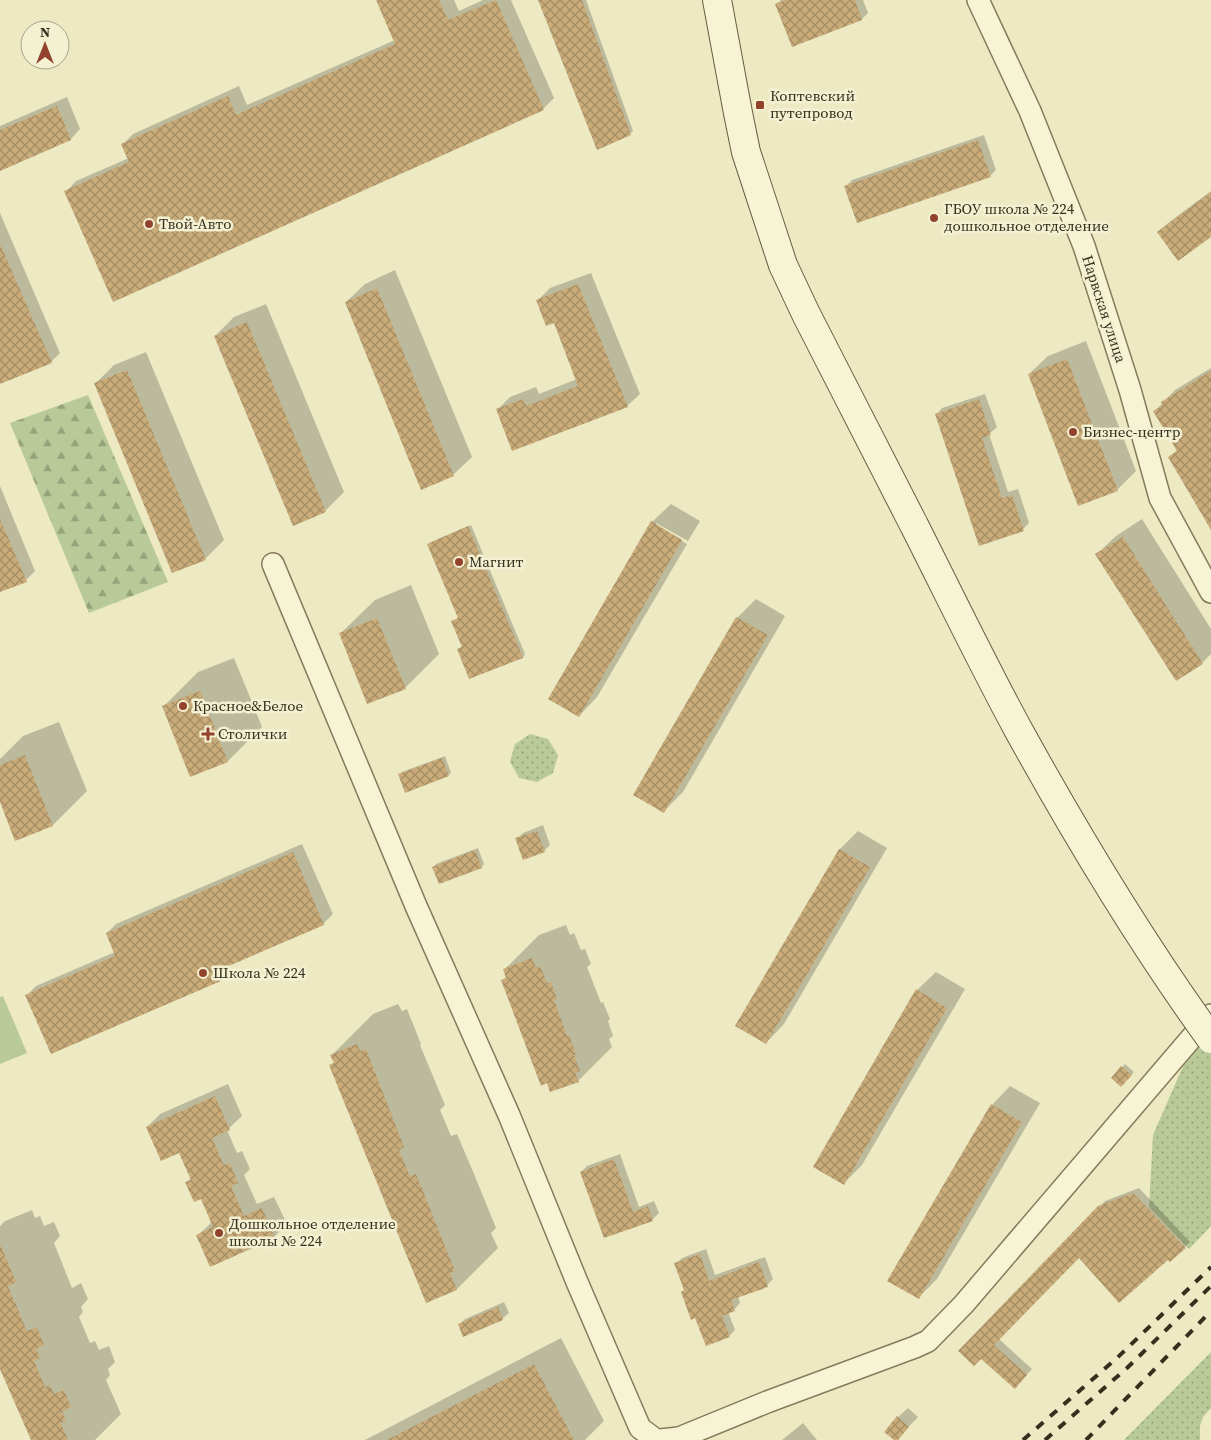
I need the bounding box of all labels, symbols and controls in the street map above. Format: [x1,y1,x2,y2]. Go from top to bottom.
north arrow [20,20,70,70]
text: N [40,22,50,42]
place label: Коптевский путепровод [770,85,855,123]
marker: Коптевский путепровод [754,99,766,111]
place label: ГБОУ школа № 224 дошкольное отделение [944,198,1109,236]
marker: ГБОУ школа № 224 дошкольное отделение [928,212,940,224]
place label: Твой-Авто [159,213,231,234]
marker: Твой-Авто [143,218,155,230]
street label: Нарвская улица [1077,252,1132,366]
place label: Бизнес-центр [1083,421,1181,442]
marker: Бизнес-центр [1067,426,1079,438]
place label: Магнит [469,551,524,572]
marker: Магнит [453,556,465,568]
place label: Красное&Белое [193,695,303,716]
marker: Красное&Белое [177,700,189,712]
place label: Столички [218,723,288,744]
marker: Столички [202,728,214,740]
place label: Школа № 224 [213,962,306,983]
marker: Школа № 224 [197,967,209,979]
place label: Дошкольное отделение школы № 224 [229,1213,396,1251]
marker: Дошкольное отделение школы № 224 [213,1227,225,1239]

